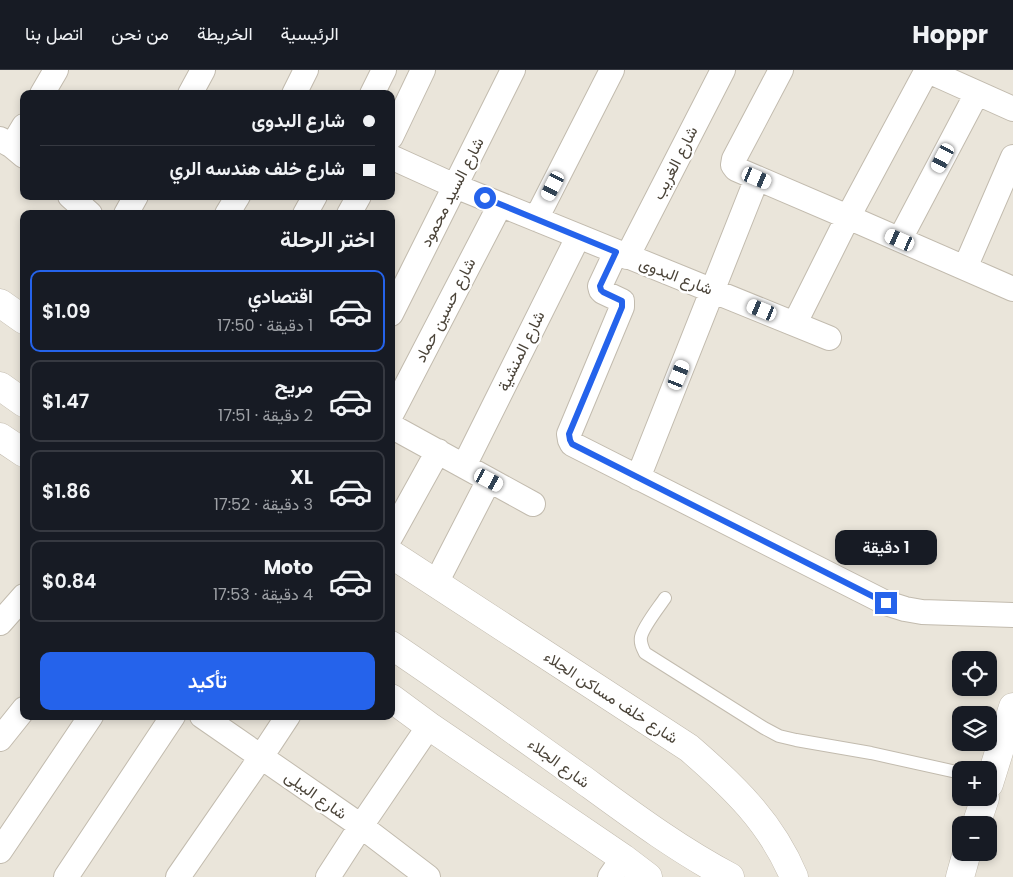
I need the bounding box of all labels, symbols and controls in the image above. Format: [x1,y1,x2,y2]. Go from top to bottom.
text: Hoppr [912,18,988,51]
text: اتصل بنا [25,21,83,46]
text: من نحن [111,21,169,46]
text: الخريطة [197,21,253,46]
text: الرئيسية [281,21,339,46]
text: شارع البدوى [251,107,345,134]
street label: شارع الغريب [647,122,703,204]
street label: شارع السيد محمود [414,133,490,251]
car [929,141,956,175]
text: شارع خلف هندسه الري [169,155,345,182]
car [740,165,773,191]
car [539,169,566,203]
route start [474,187,496,209]
text: اختر الرحلة [280,224,375,255]
car [883,227,916,253]
street label: شارع البدوى [636,251,716,301]
street label: شارع حسين حماد [409,254,481,366]
text: اقتصادي [248,283,313,310]
icon: car [328,289,373,334]
car [745,297,778,323]
text: $1.09 [42,298,90,325]
street label: شارع المنشية [492,307,550,395]
text: 1 دقيقة · 17:50 [217,314,313,337]
car [666,358,691,392]
text: مريح [275,373,313,400]
icon: car [328,379,373,424]
text: $1.47 [42,388,89,415]
text: 2 دقيقة · 17:51 [218,404,313,427]
text: XL [290,464,313,491]
car [472,466,505,494]
icon: car [328,469,373,514]
text: $1.86 [42,478,91,505]
text: 3 دقيقة · 17:52 [214,493,313,516]
callout: 1 دقيقة [835,530,937,566]
text: 1 دقيقة [862,536,910,559]
text: Moto [264,554,313,581]
icon: car [328,559,373,604]
text: $0.84 [42,568,96,595]
text: 4 دقيقة · 17:53 [213,583,313,606]
route end [875,592,897,614]
street label: شارع خلف مساكن الجلاء [539,645,683,749]
map controls [952,651,997,861]
button: locate [952,651,997,696]
button: تأكيد [40,652,375,710]
button: layers [952,706,997,751]
street label: شارع الجلاء [523,733,595,793]
button: + [952,761,997,806]
street label: شارع البيلى [280,765,352,825]
button: − [952,816,997,861]

